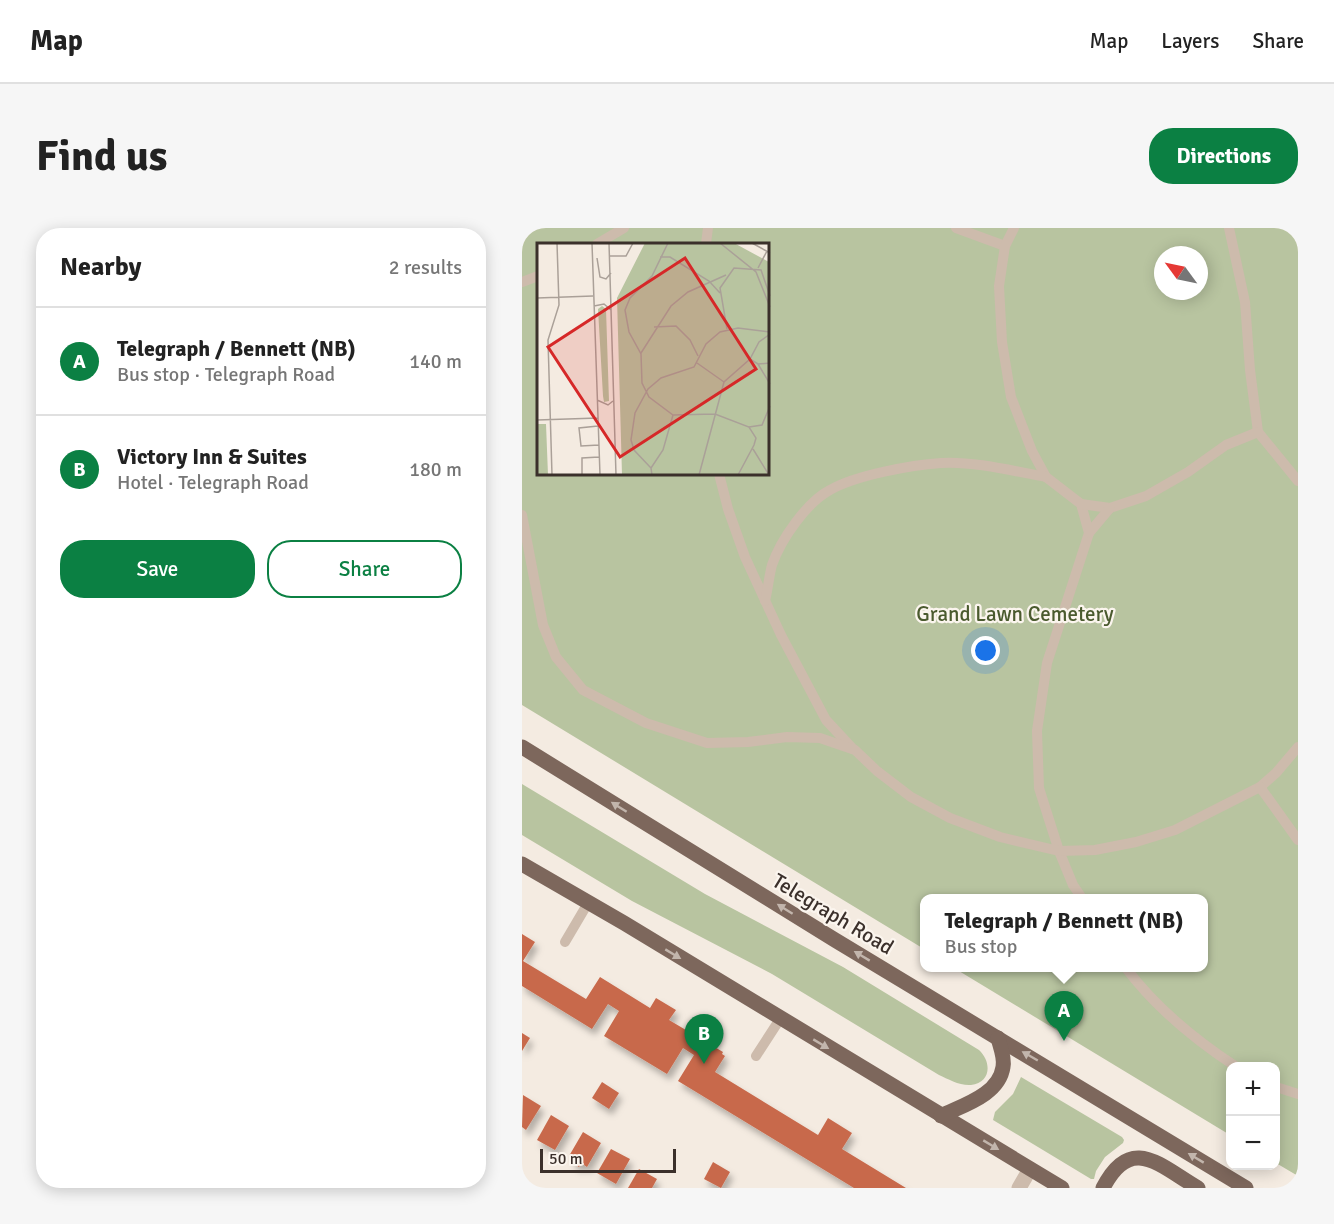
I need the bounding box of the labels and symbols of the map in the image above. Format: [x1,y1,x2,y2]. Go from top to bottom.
inset map [537,243,770,476]
north arrow [1154,246,1208,300]
park label: Grand Lawn Cemetery [916,601,1114,627]
your location [971,636,1000,665]
one-way arrow [611,801,627,812]
street label: Telegraph Road [768,868,898,960]
one-way arrow [777,904,793,915]
one-way arrow [665,948,681,959]
one-way arrow [854,951,870,962]
pin: A [1044,992,1084,1041]
pin: B [684,1014,723,1064]
one-way arrow [813,1038,829,1049]
one-way arrow [1022,1051,1038,1062]
one-way arrow [983,1140,999,1151]
scale bar [540,1146,676,1174]
one-way arrow [1188,1152,1204,1163]

